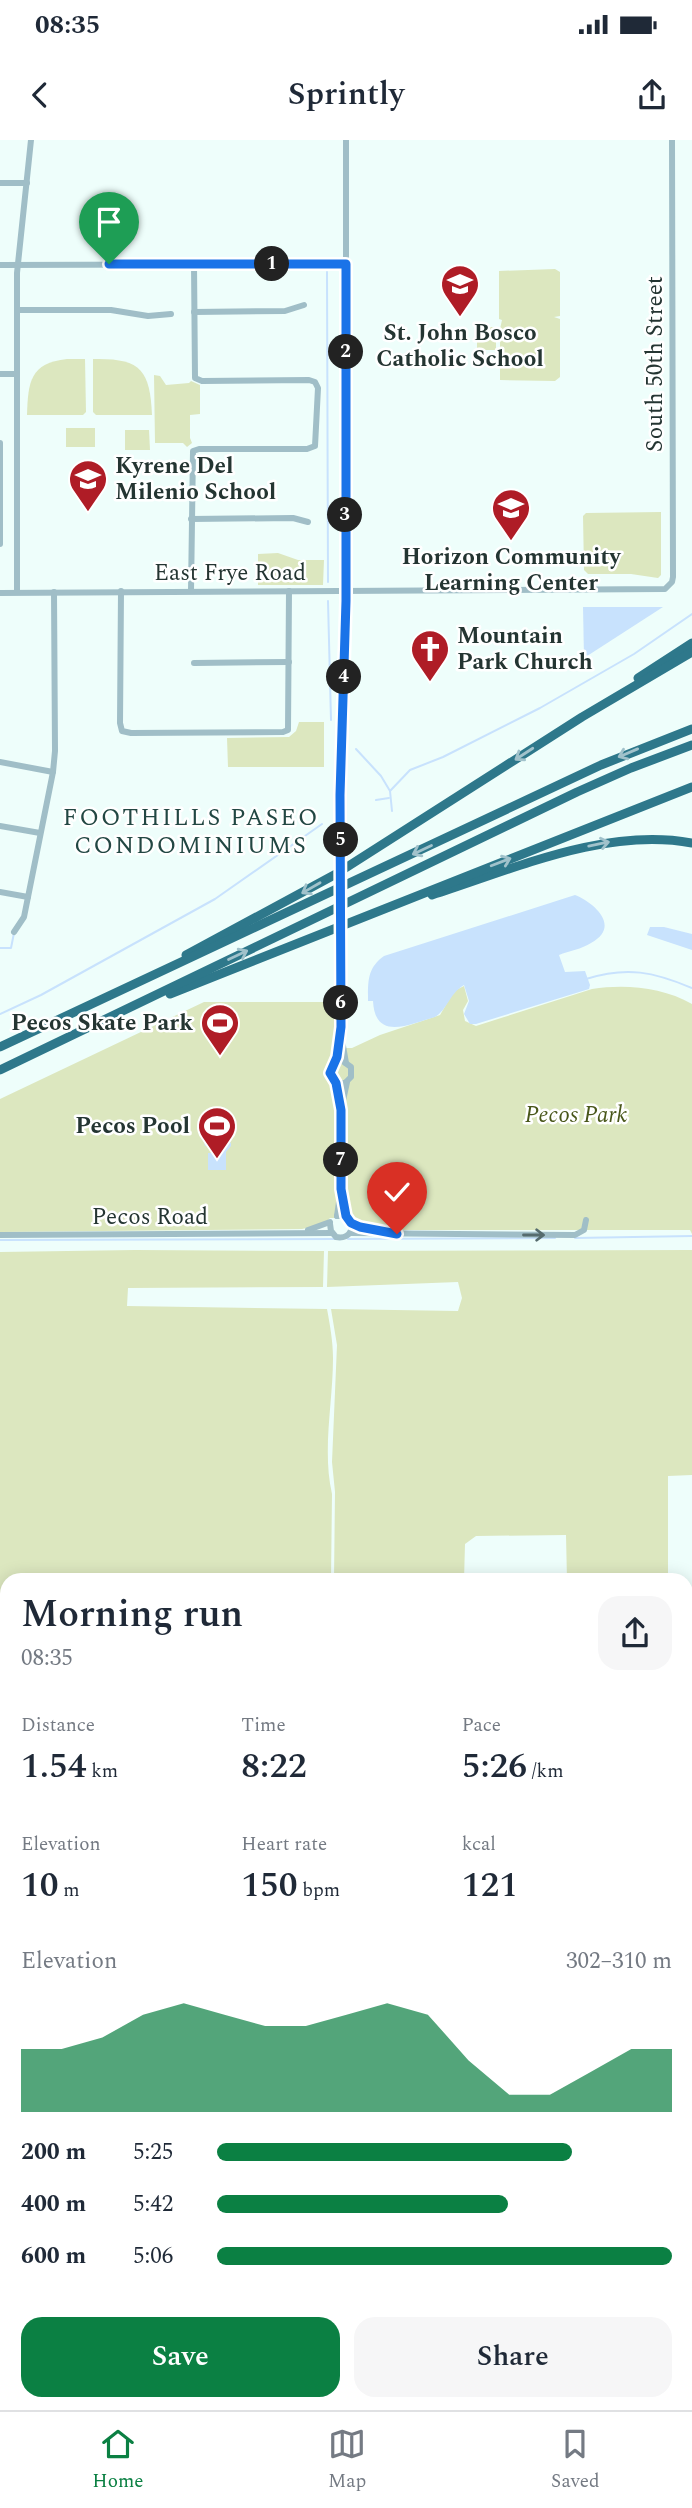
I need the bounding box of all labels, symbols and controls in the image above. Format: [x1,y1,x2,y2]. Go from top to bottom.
text: 08:35 [35,5,100,45]
text: Sprintly [288,70,404,119]
icon: back [21,76,59,114]
icon: share [633,76,671,114]
pin [79,192,139,264]
icon: arrive [90,203,128,241]
pin: 1 [254,246,290,282]
text: 1 [266,249,277,278]
school or university icon: St. John Bosco Catholic School [439,263,481,318]
street label: South 50th Street [638,276,673,452]
place label: St. John Bosco Catholic School [376,316,544,377]
pin: 2 [328,334,364,370]
text: 2 [340,337,351,366]
place label: Kyrene Del Milenio School [115,449,276,510]
school or university icon: Kyrene Del Milenio School [67,458,109,513]
school or university icon: Horizon Community Learning Center [490,487,532,542]
pin: 3 [328,498,362,532]
text: 3 [339,500,350,529]
place label: Horizon Community Learning Center [402,540,621,601]
street label: East Frye Road [154,556,306,591]
place label: Mountain Park Church [457,619,593,680]
church icon: Mountain Park Church [409,628,451,683]
pin: 4 [326,660,362,694]
text: 4 [338,662,349,691]
one-way arrow [515,747,535,761]
one-way arrow [618,748,640,761]
district label: FOOTHILLS PASEO CONDOMINIUMS [63,800,319,864]
pin: 5 [324,822,358,858]
text: 5 [335,825,346,854]
one-way arrow [587,836,610,850]
one-way arrow [412,843,433,857]
one-way arrow [490,854,512,867]
one-way arrow [302,882,322,896]
one-way arrow [227,948,248,961]
pin: 6 [324,986,358,1020]
text: 6 [335,988,346,1017]
sports icon: Pecos Skate Park [199,1002,241,1057]
place label: Pecos Skate Park [11,1006,193,1041]
park label: Pecos Park [525,1098,627,1133]
sports icon: Pecos Pool [196,1105,238,1160]
place label: Pecos Pool [75,1109,190,1144]
pin: 7 [324,1142,358,1178]
text: 7 [335,1145,346,1174]
pin [367,1162,427,1234]
icon: check [378,1173,416,1211]
street label: Pecos Road [92,1200,208,1235]
one-way arrow [522,1228,545,1242]
text: Morning run [21,1586,243,1644]
button: share [598,1596,672,1670]
text: 08:35 [21,1641,73,1676]
text: Distance [21,1711,95,1740]
text: Time [241,1711,286,1740]
text: Pace [462,1711,501,1740]
text: 1.54 [21,1740,86,1793]
text: 8:22 [241,1740,307,1793]
text: 5:26 [462,1740,527,1793]
text: km [86,1757,118,1786]
text: /km [527,1757,564,1786]
text: Elevation [21,1830,101,1859]
text: Heart rate [241,1830,327,1859]
text: kcal [462,1830,496,1859]
text: 10 [21,1859,59,1912]
text: 150 [241,1859,298,1912]
text: 121 [462,1859,518,1912]
text: m [59,1876,80,1905]
text: bpm [298,1876,340,1905]
text: Elevation [21,1944,117,1979]
text: 302–310 m [566,1944,672,1979]
text: 200 m [21,2135,86,2170]
text: 5:25 [133,2135,173,2170]
text: 400 m [21,2187,86,2222]
text: 5:42 [133,2187,173,2222]
text: 600 m [21,2239,86,2274]
text: 5:06 [133,2239,173,2274]
button: Save [21,2317,340,2397]
button: Share [354,2317,672,2397]
tab: Home [92,2425,143,2496]
tab: Map [328,2425,366,2496]
tab: Saved [551,2425,600,2496]

